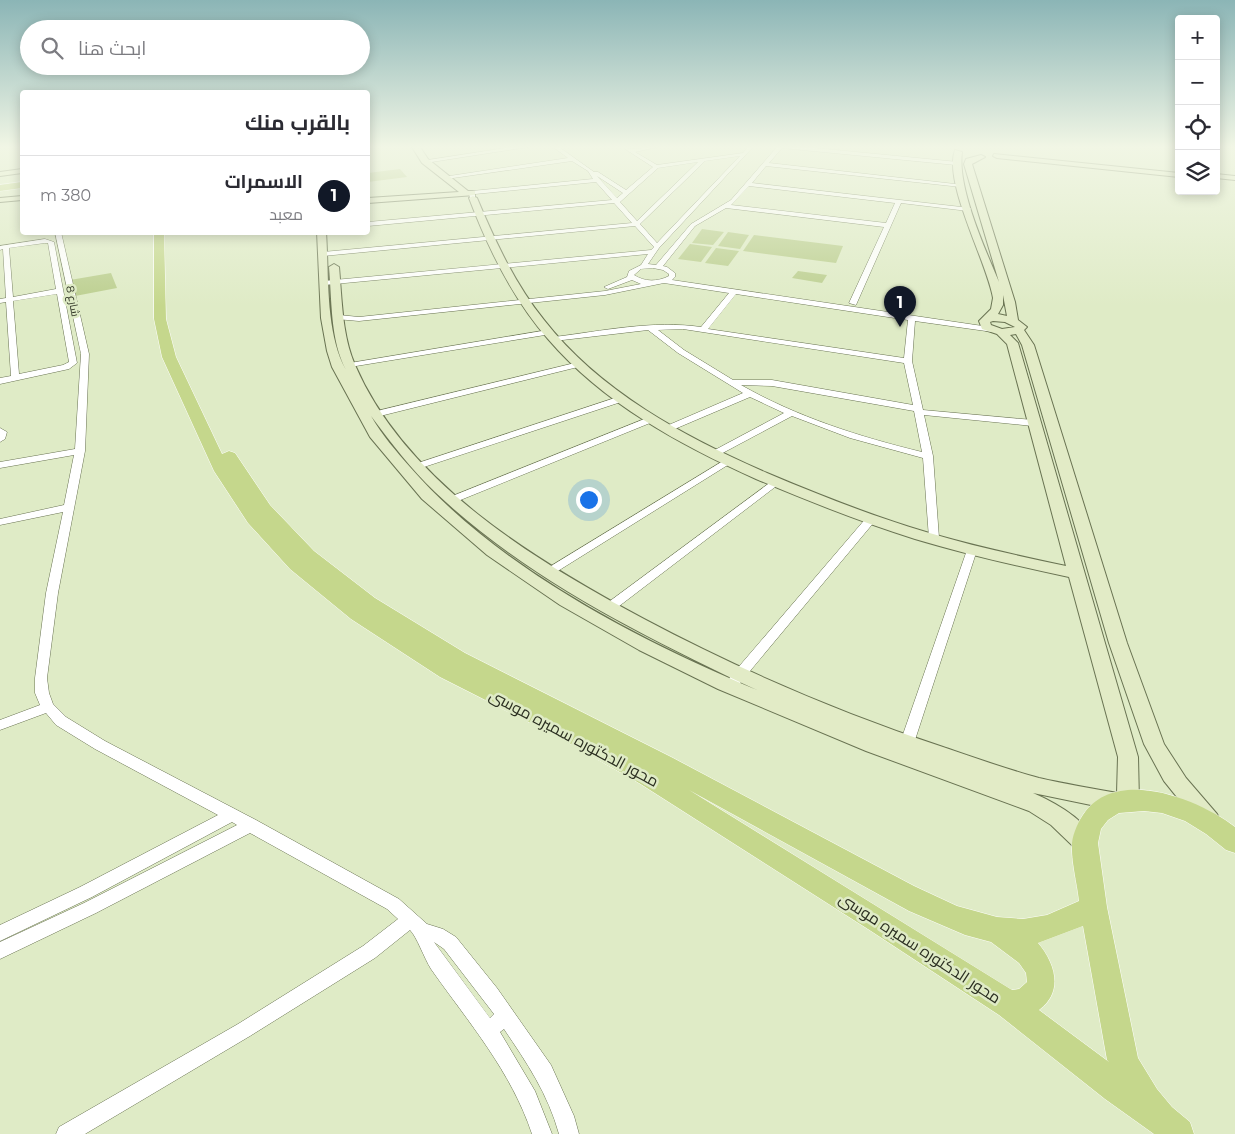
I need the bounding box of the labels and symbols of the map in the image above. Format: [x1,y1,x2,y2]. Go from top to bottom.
street label: شارع 8 [62,284,83,318]
pin: 1 [884,286,916,327]
your location [576,487,602,513]
street label: محور الدكتوره سميره موسى [486,685,662,792]
street label: محور الدكتوره سميره موسى [835,889,1004,1008]

